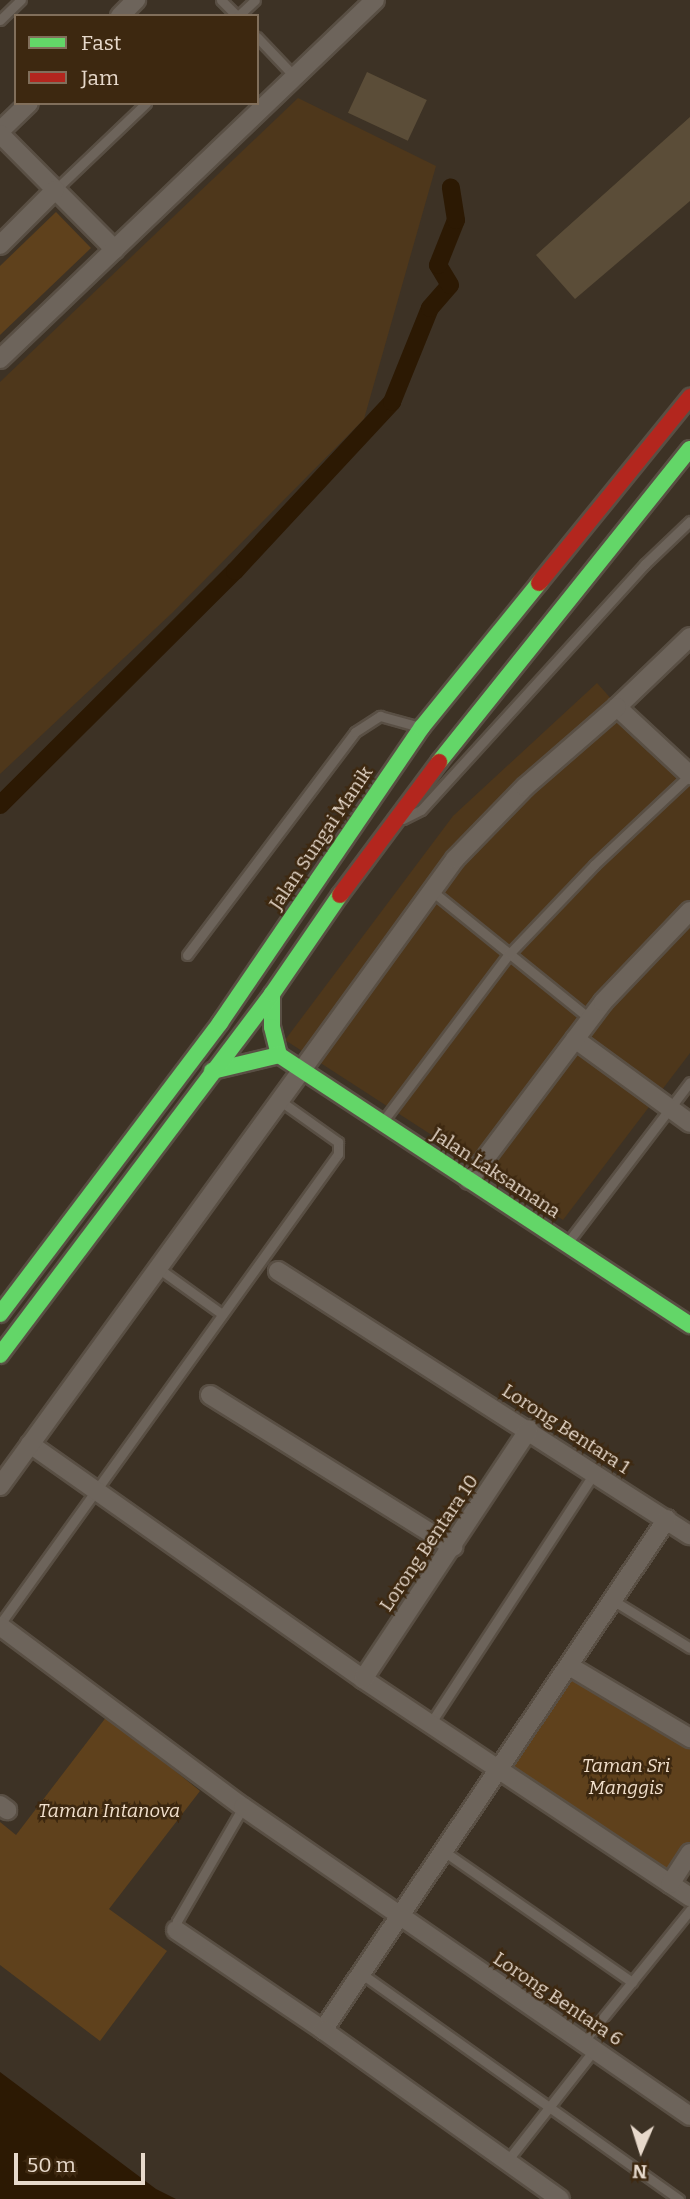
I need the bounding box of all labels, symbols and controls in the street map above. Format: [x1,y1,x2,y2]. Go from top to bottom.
legend [14,14,259,105]
text: Fast [81,30,121,56]
text: Jam [81,65,119,91]
street label: Jalan Sungai Manik [264,762,378,914]
street label: Jalan Laksamana [427,1123,565,1223]
street label: Lorong Bentara 1 [498,1379,634,1479]
street label: Lorong Bentara 10 [375,1470,483,1616]
park label: Taman Sri Manggis [582,1755,670,1799]
park label: Taman Intanova [38,1800,180,1822]
street label: Lorong Bentara 6 [489,1947,627,2051]
north arrow [606,2115,676,2185]
scale bar [18,2140,149,2184]
text: 50 m [27,2152,76,2178]
text: N [632,2160,648,2183]

